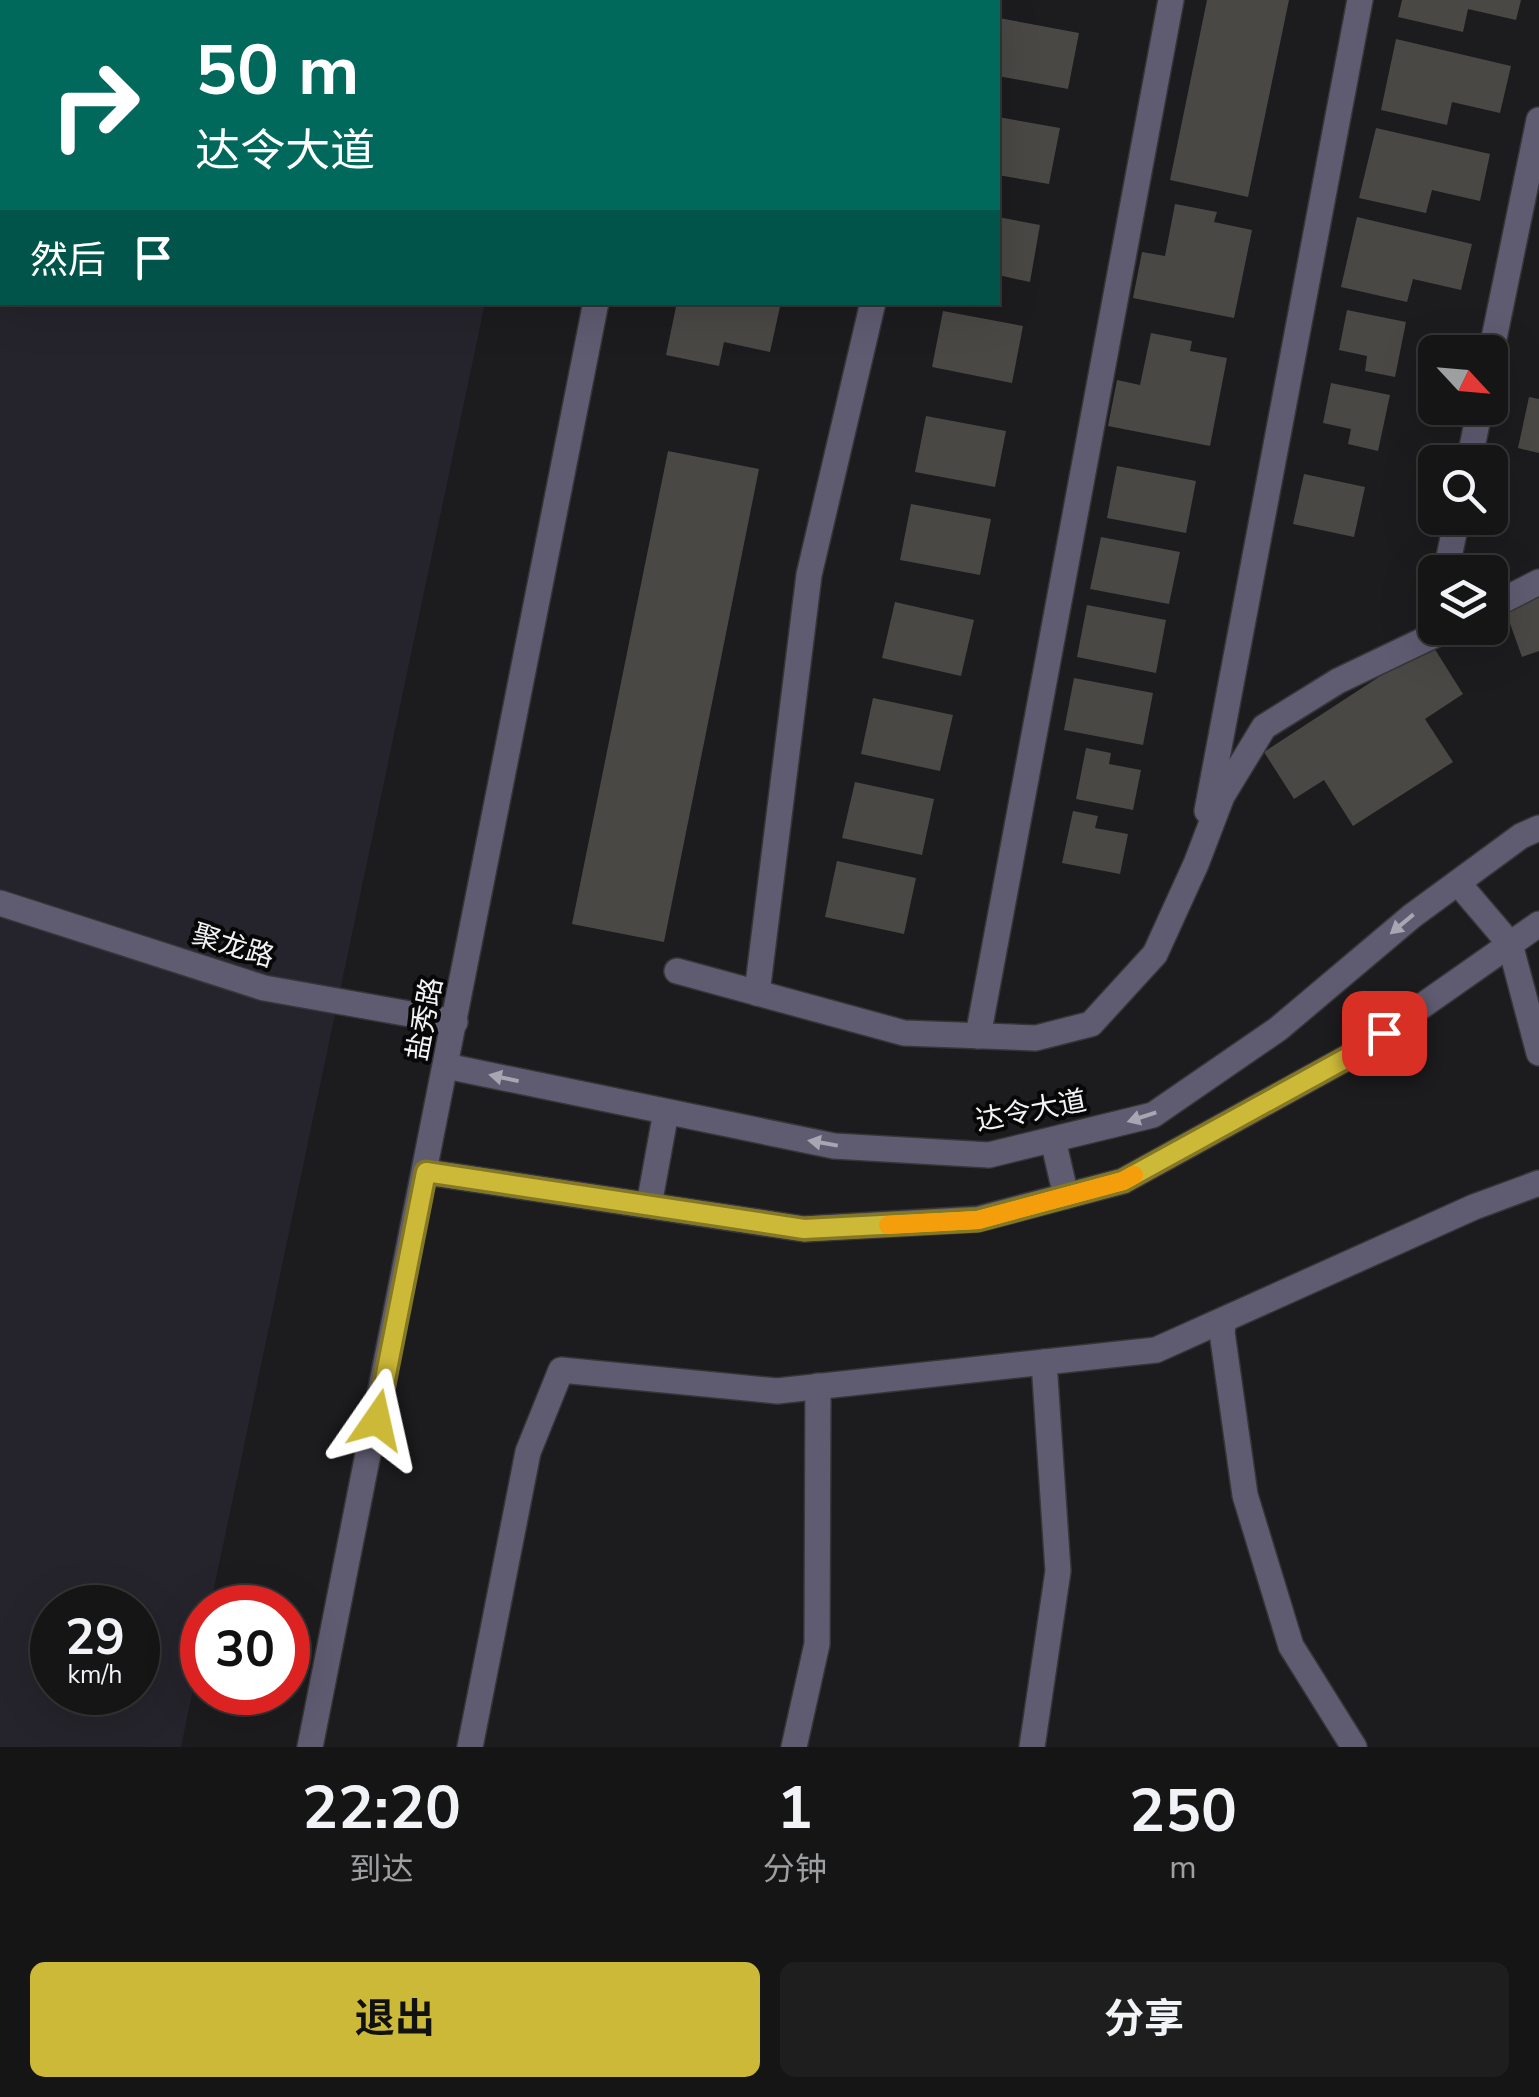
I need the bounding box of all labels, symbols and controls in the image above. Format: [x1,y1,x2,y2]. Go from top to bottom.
text: 50 m [195,23,359,119]
icon: right [30,40,160,170]
text: 达令大道 [195,121,375,182]
icon: arrive [126,230,181,285]
text: 然后 [30,235,106,286]
north arrow [1418,335,1508,425]
map controls [1418,335,1508,645]
button: search [1418,445,1508,535]
button: layers [1418,555,1508,645]
one-way arrow [1390,913,1415,934]
street label: 聚龙路 [187,916,279,976]
street label: 盐秀路 [398,974,452,1064]
pin [1342,991,1427,1076]
icon: arrive [1357,1006,1412,1061]
one-way arrow [489,1070,520,1086]
street label: 达令大道 [972,1082,1090,1140]
one-way arrow [1127,1110,1157,1125]
one-way arrow [807,1135,838,1150]
position arrow [325,1368,429,1472]
speed limit sign: 30 [180,1585,310,1715]
text: 29 [65,1603,125,1672]
text: km/h [67,1658,123,1692]
text: 22:20 [302,1767,461,1849]
text: 1 [777,1767,813,1849]
text: 250 [1129,1770,1237,1852]
text: m [1169,1846,1197,1889]
text: 到达 [349,1848,413,1891]
text: 分钟 [763,1848,827,1891]
button: 退出 [30,1962,760,2077]
button: 分享 [780,1962,1509,2077]

